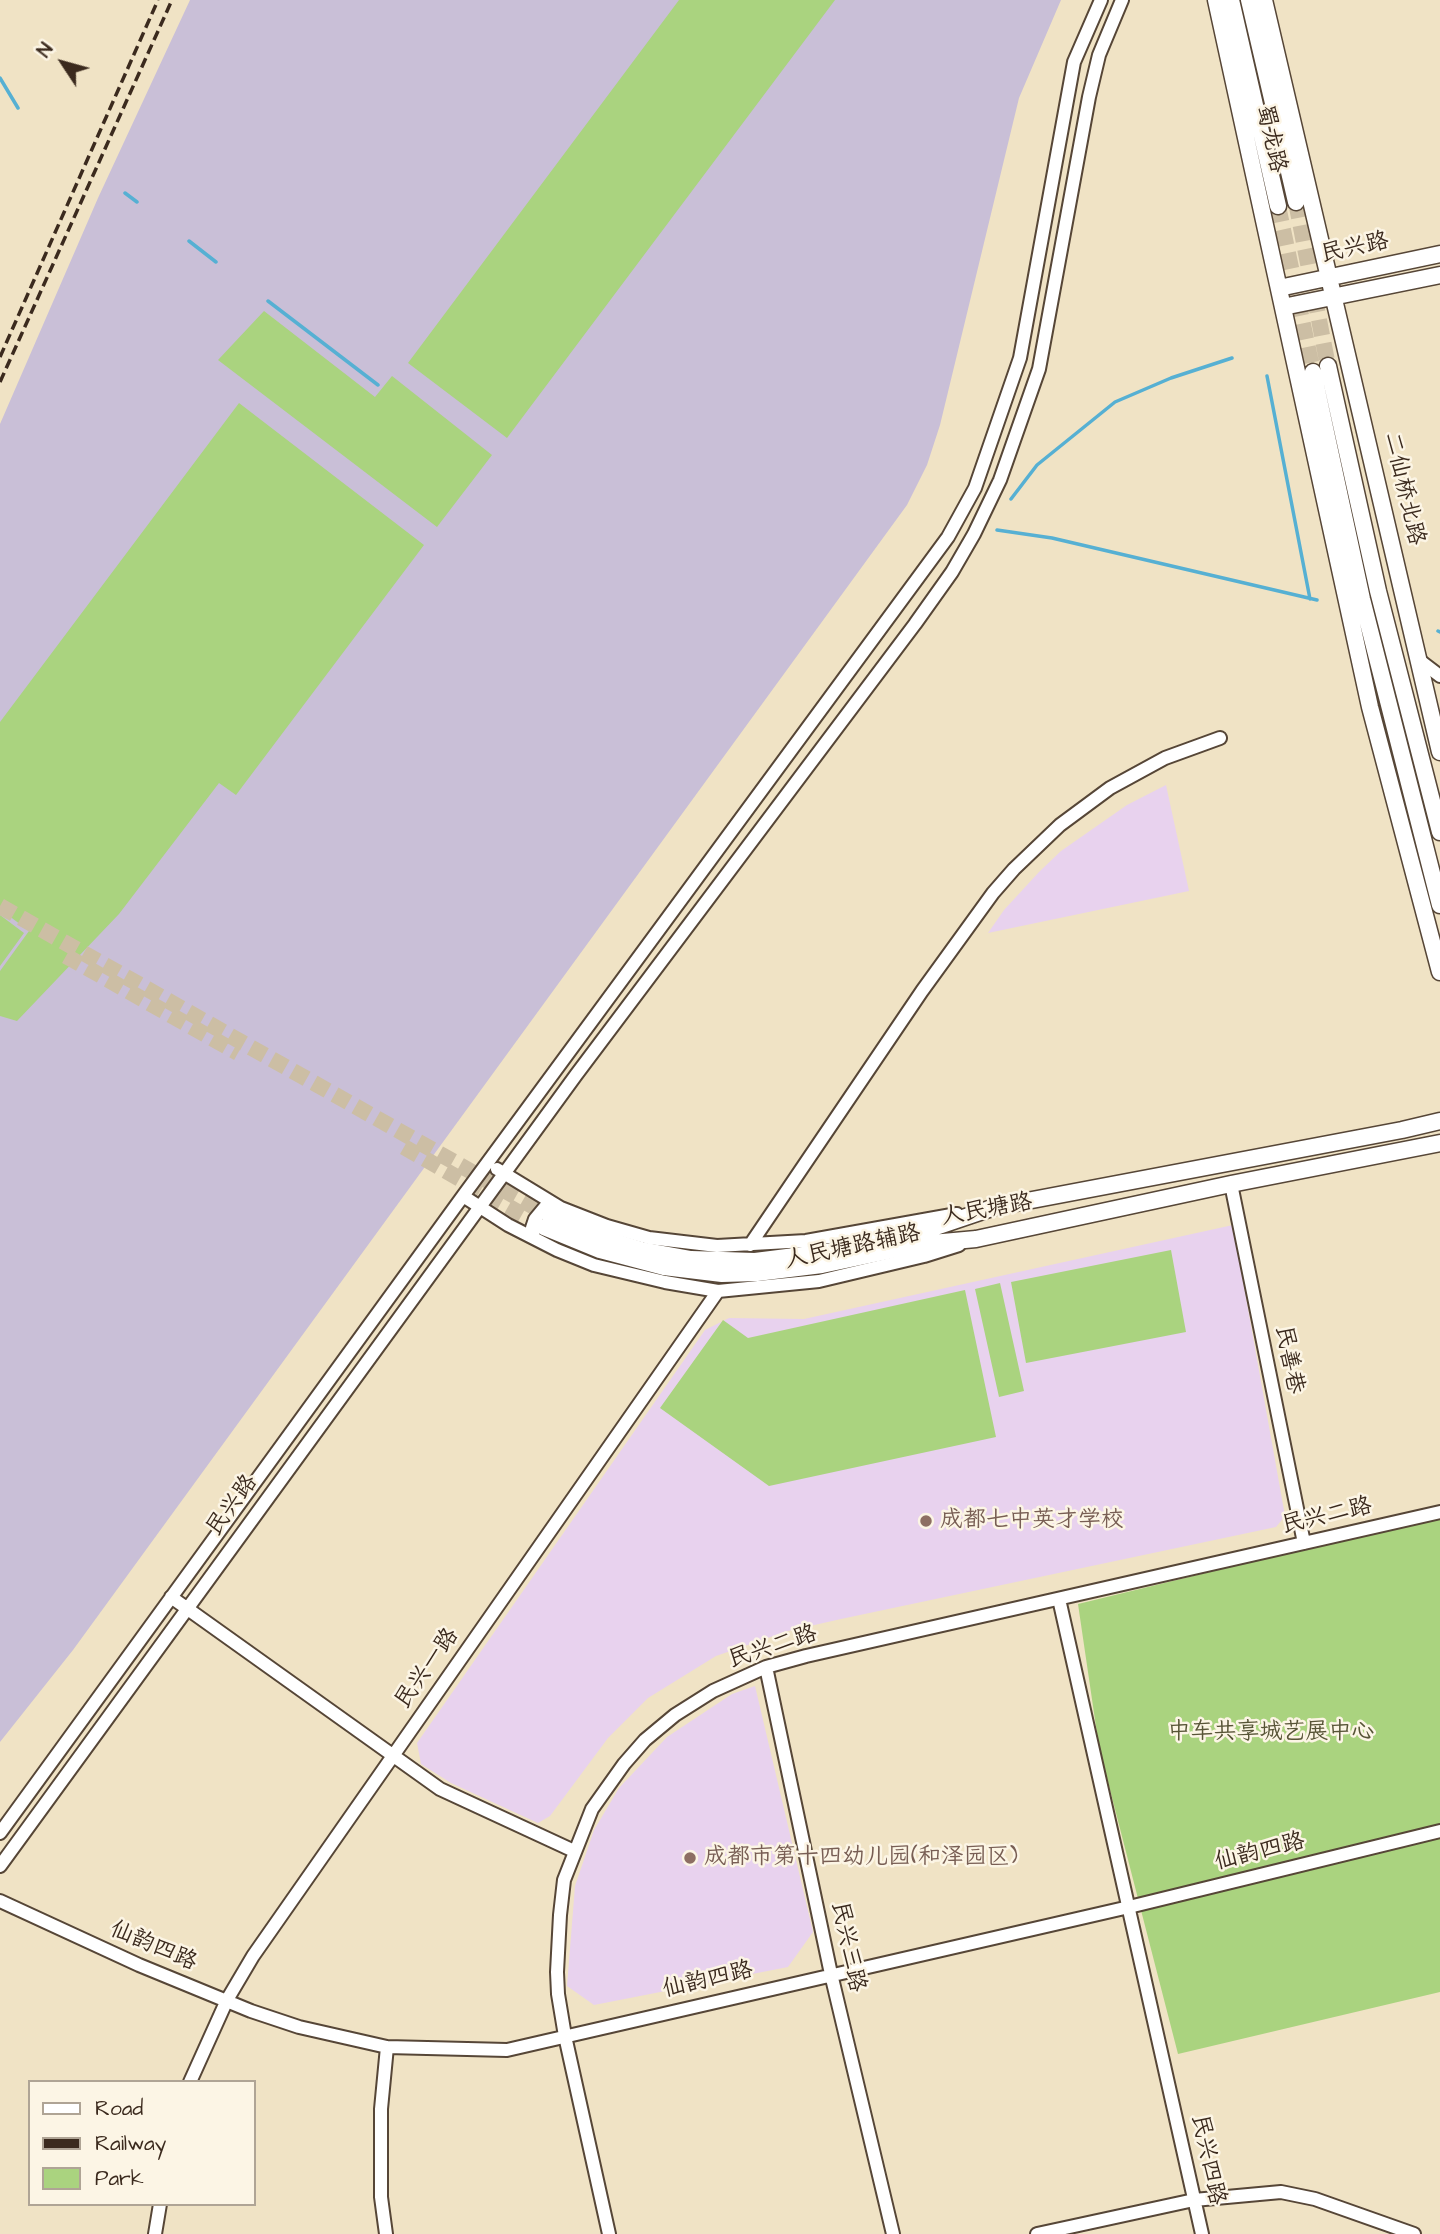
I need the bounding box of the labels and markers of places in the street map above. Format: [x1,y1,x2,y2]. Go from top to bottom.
place label: 成都七中英才学校 [940,1507,1124,1535]
marker: 成都七中英才学校 [918,1513,934,1529]
place label: 成都市第十四幼儿园(和泽园区) [704,1844,1018,1872]
marker: 成都市第十四幼儿园(和泽园区) [682,1850,698,1866]

